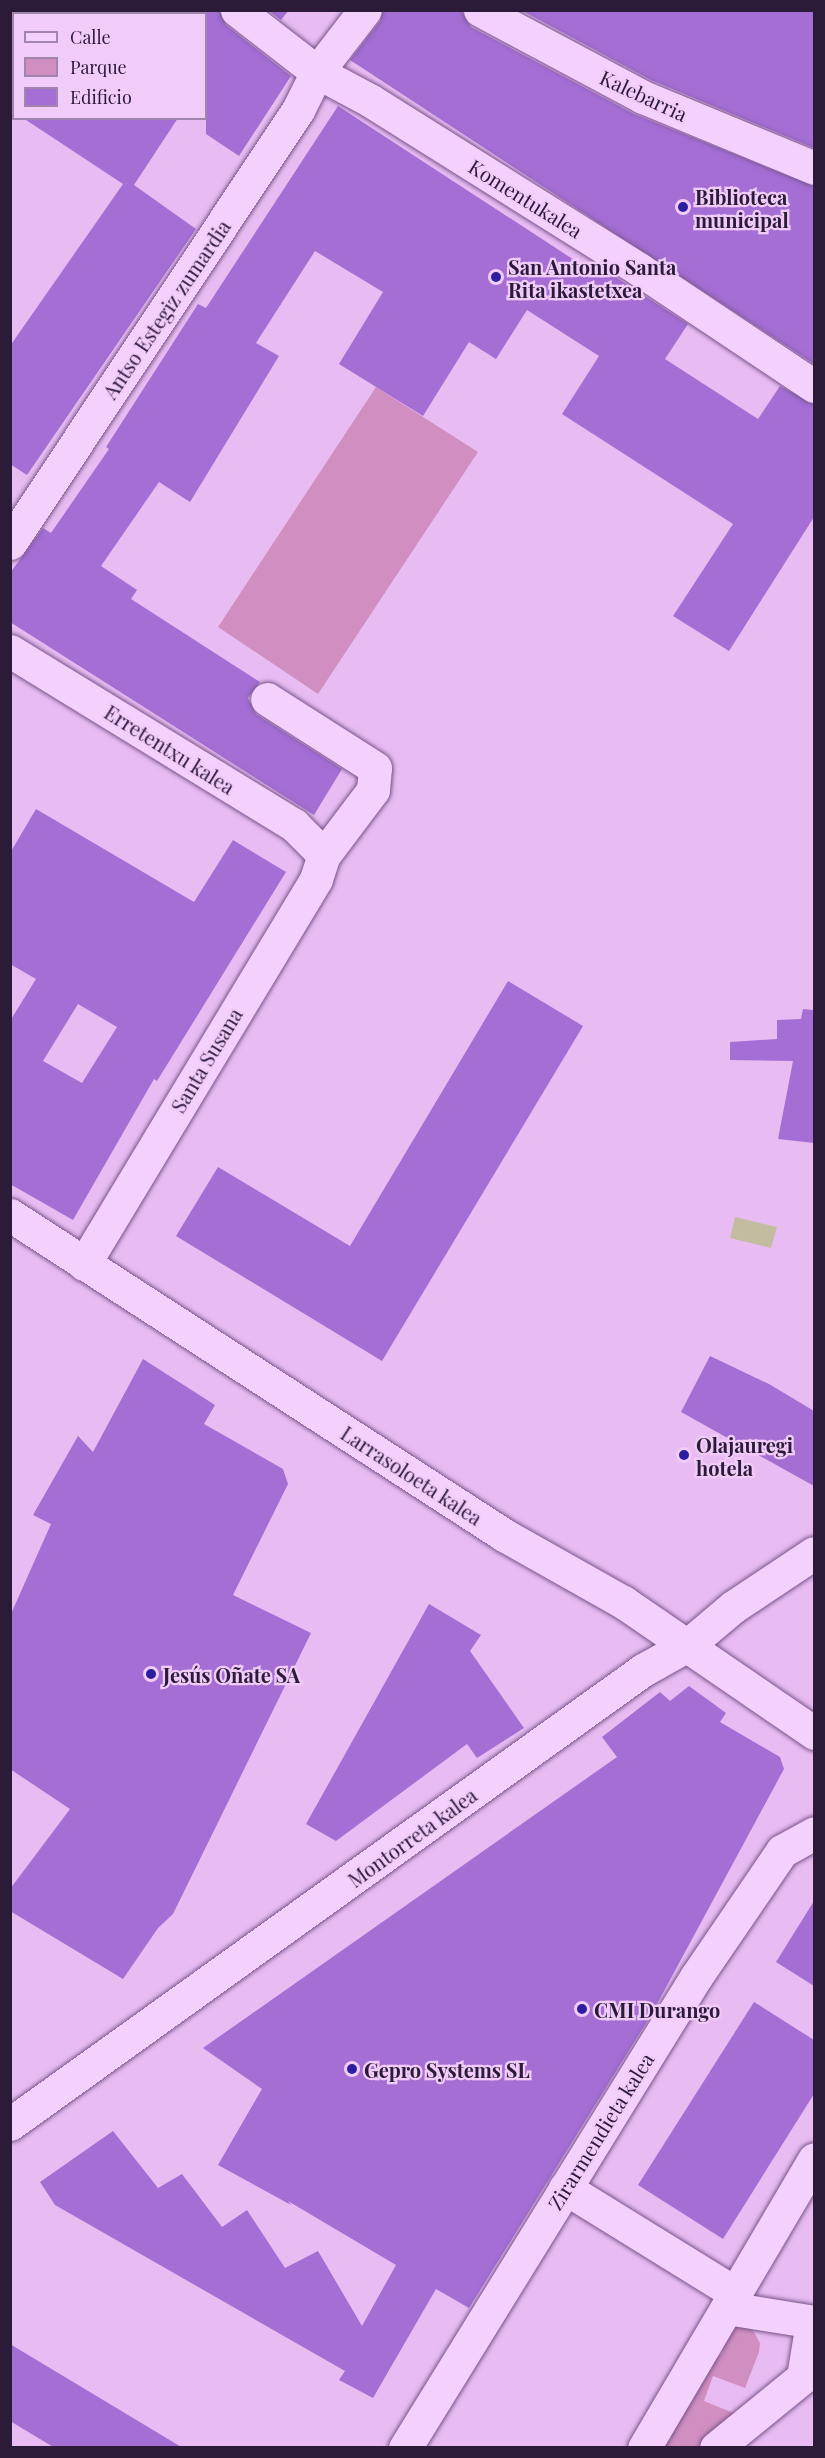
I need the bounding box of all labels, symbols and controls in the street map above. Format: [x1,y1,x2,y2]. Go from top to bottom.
legend [12,12,207,120]
text: Calle [70,25,111,49]
text: Parque [70,55,127,79]
street label: Kalebarria [597,64,691,126]
text: Edificio [70,85,132,109]
street label: Komentukalea [465,154,587,242]
place label: Biblioteca municipal [695,184,789,231]
marker: Biblioteca municipal [676,200,690,214]
street label: Antso Estegiz zumardia [97,215,235,403]
place label: San Antonio Santa Rita ikastetxea [508,254,677,301]
marker: San Antonio Santa Rita ikastetxea [489,270,503,284]
street label: Erretentxu kalea [100,699,240,799]
street label: Santa Susana [165,1003,247,1117]
street label: Larrasoloeta kalea [337,1420,487,1530]
place label: Olajauregi hotela [696,1432,793,1479]
marker: Olajauregi hotela [677,1448,691,1462]
place label: Jesús Oñate SA [163,1662,300,1686]
marker: Jesús Oñate SA [144,1667,158,1681]
street label: Montorreta kalea [343,1782,481,1892]
place label: CMI Durango [594,1997,720,2021]
marker: CMI Durango [575,2002,589,2016]
street label: Zirarmendieta kalea [542,2048,658,2214]
place label: Gepro Systems SL [364,2057,530,2081]
marker: Gepro Systems SL [345,2062,359,2076]

